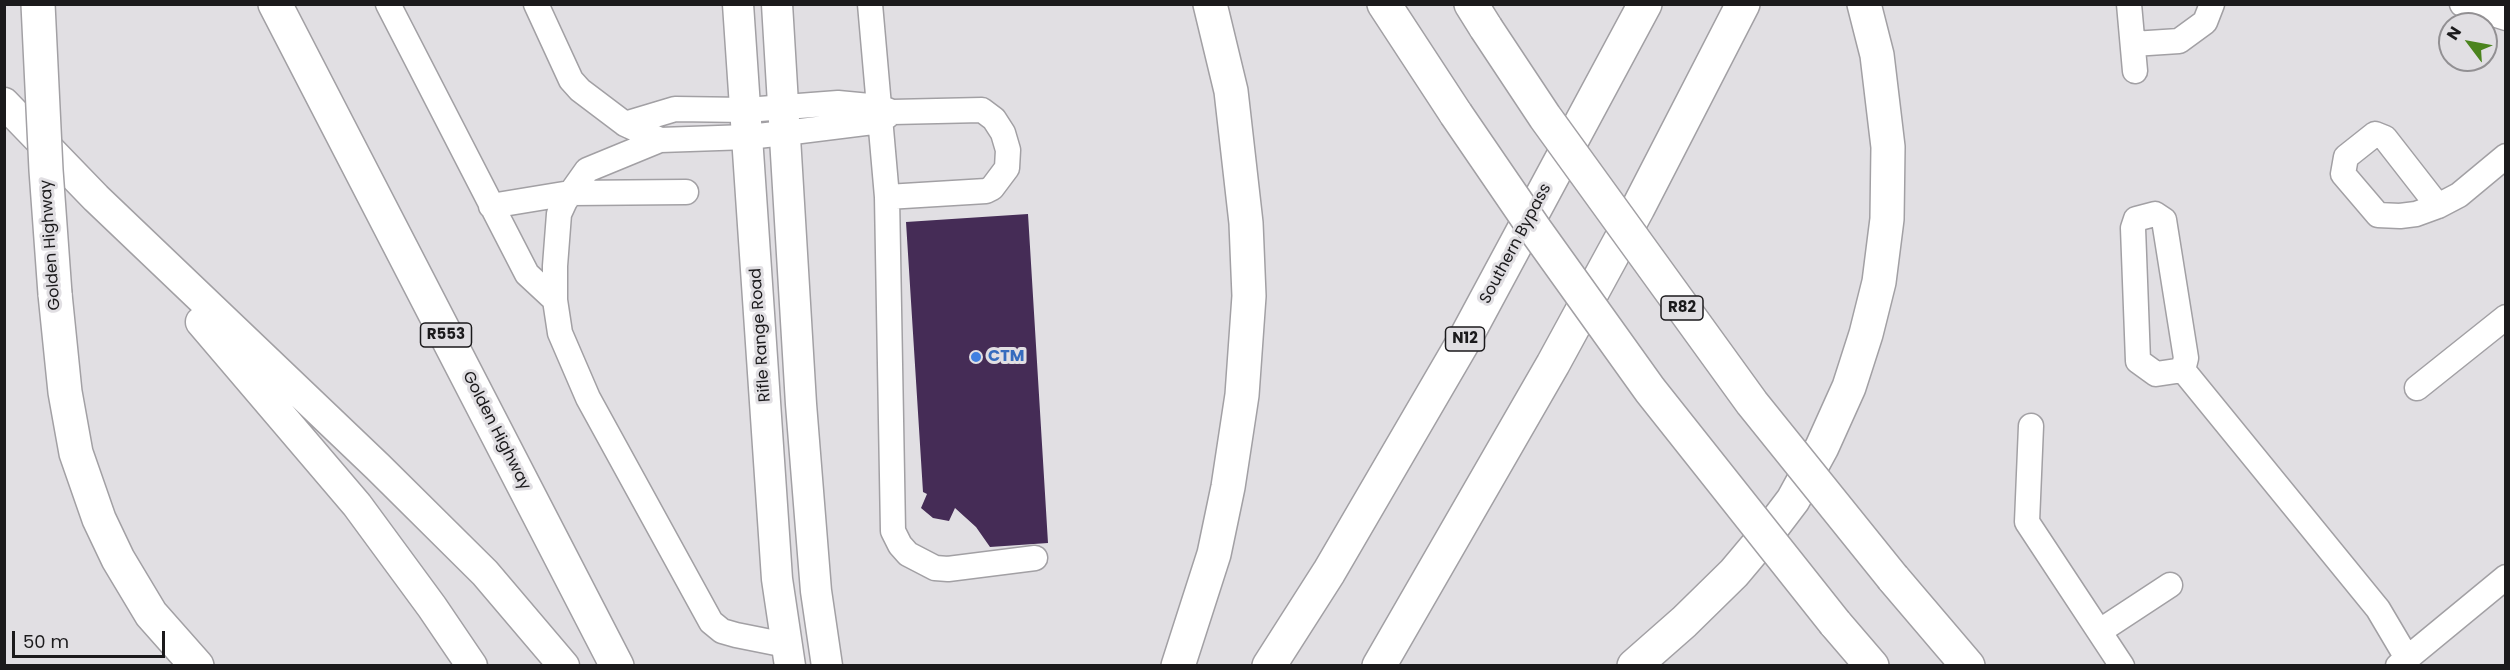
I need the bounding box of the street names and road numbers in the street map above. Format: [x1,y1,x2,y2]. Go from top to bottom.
street label: Golden Highway [37,179,65,311]
street label: Southern Bypass [1476,181,1556,307]
street label: Rifle Range Road [747,267,775,403]
road number: R82 [1661,296,1703,320]
road number: R553 [420,323,472,347]
road number: N12 [1446,327,1484,351]
street label: Golden Highway [458,368,534,494]

